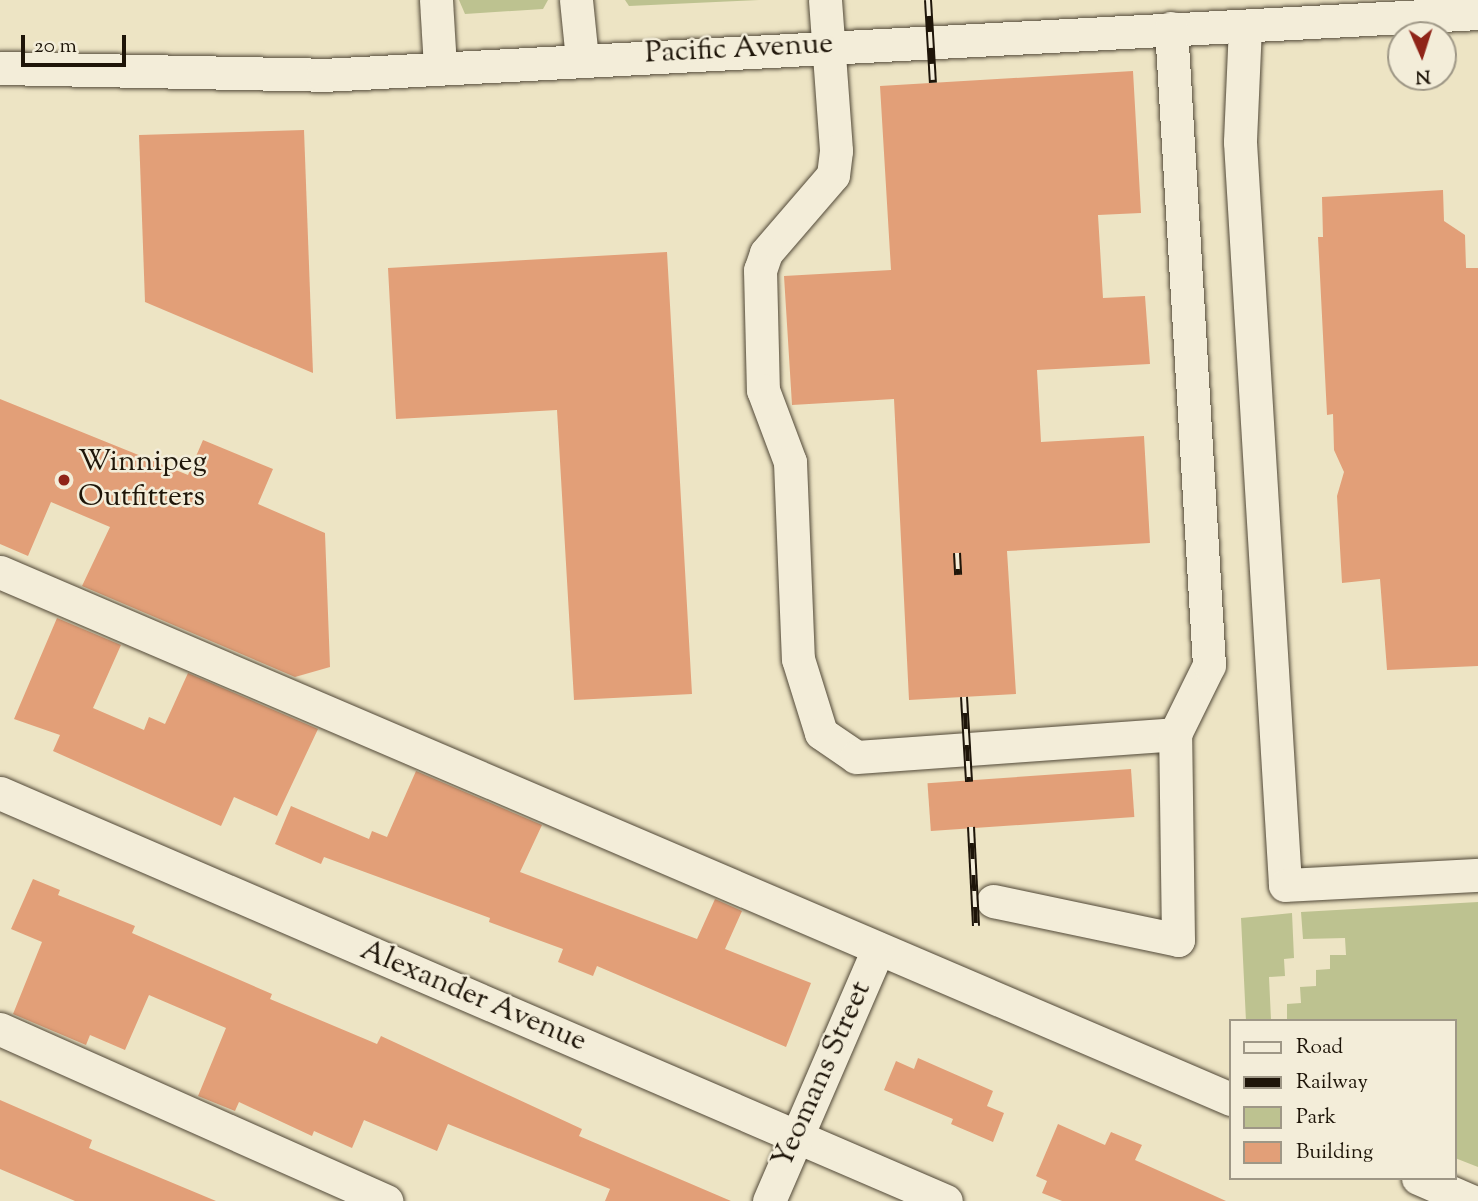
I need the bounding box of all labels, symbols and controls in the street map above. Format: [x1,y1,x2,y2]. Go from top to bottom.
scale bar [24,21,130,65]
north arrow [1387,21,1457,91]
street label: Pacific Avenue [644,27,834,73]
text: 20 m [34,32,77,62]
text: N [1415,62,1431,89]
place label: Winnipeg Outfitters [78,445,207,516]
marker: Winnipeg Outfitters [56,472,72,488]
street label: Alexander Avenue [354,933,592,1061]
street label: Yeomans Street [766,976,880,1174]
legend [1230,1019,1457,1180]
text: Road [1296,1033,1343,1063]
text: Railway [1296,1068,1368,1098]
text: Park [1296,1103,1336,1133]
text: Building [1296,1138,1373,1168]

